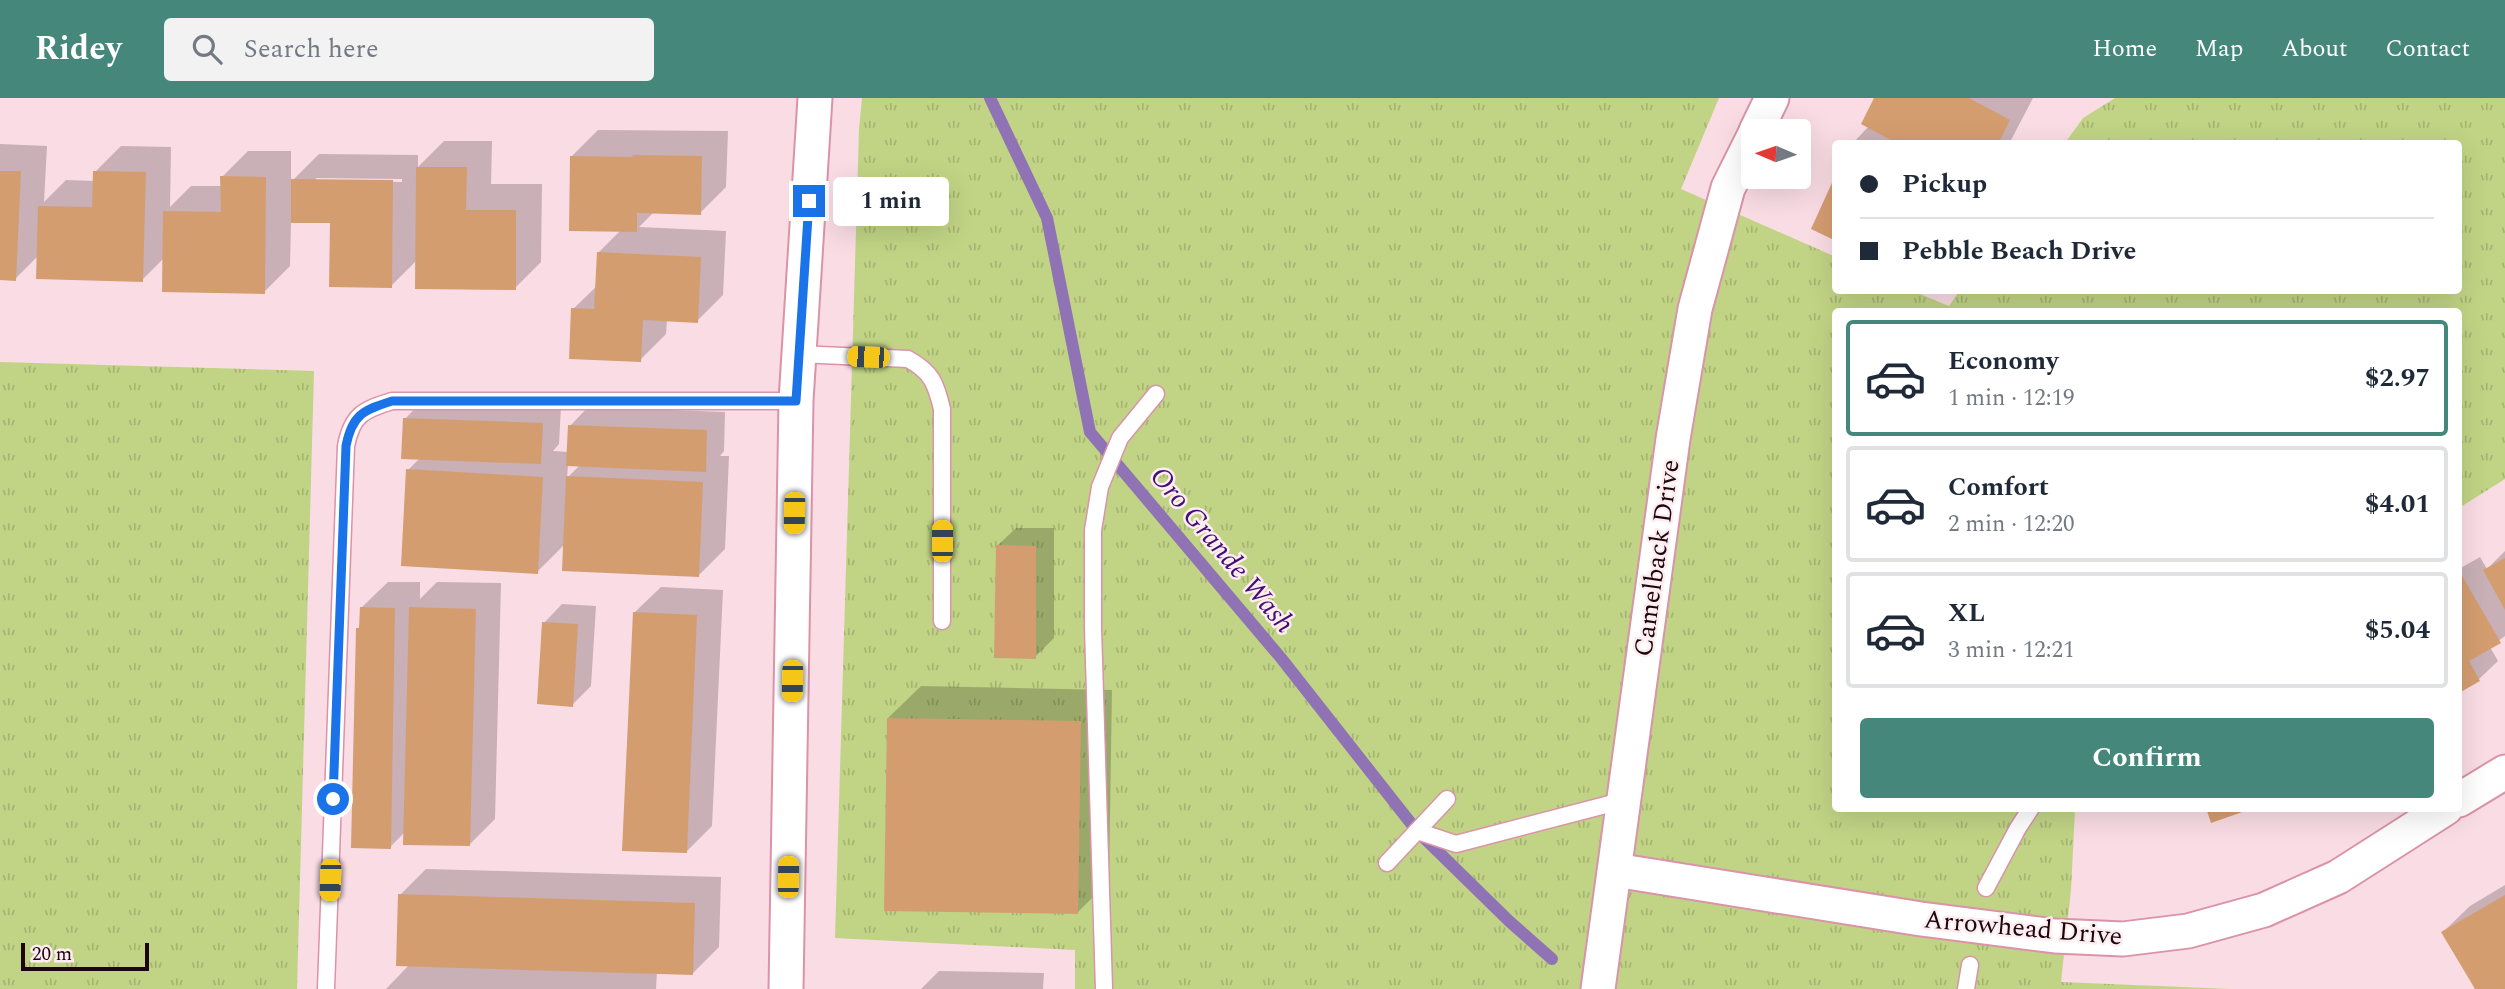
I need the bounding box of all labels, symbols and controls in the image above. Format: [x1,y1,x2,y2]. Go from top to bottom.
search box [164,18,654,81]
text: Ridey [35,24,122,74]
text: Search here [244,29,379,69]
icon: search [188,30,226,68]
text: Home [2092,31,2157,67]
text: Map [2195,31,2243,67]
text: About [2281,31,2347,67]
text: Contact [2385,31,2470,67]
north arrow [1741,119,1811,189]
map controls [1741,119,1811,189]
text: Pickup [1902,164,1987,204]
callout: 1 min [834,176,949,226]
text: 1 min [860,184,922,219]
route end [793,185,825,217]
text: Pebble Beach Drive [1902,231,2136,271]
text: Economy [1948,341,2058,381]
car [847,346,890,368]
icon: car [1864,347,1927,410]
text: $2.97 [2365,358,2430,398]
text: 1 min · 12:19 [1948,381,2075,416]
water label: Oro Grande Wash [1139,457,1305,643]
street label: Camelback Drive [1623,457,1691,659]
text: Comfort [1948,467,2049,507]
icon: car [1864,473,1927,536]
text: $4.01 [2365,484,2430,524]
car [784,492,805,534]
text: 2 min · 12:20 [1948,507,2075,542]
car [932,520,953,562]
text: XL [1948,593,1985,633]
icon: car [1864,599,1927,662]
text: $5.04 [2365,610,2430,650]
text: 3 min · 12:21 [1948,633,2075,668]
car [782,660,803,702]
button: Confirm [1860,718,2434,798]
route start [317,783,349,815]
car [778,856,799,898]
car [319,859,342,901]
street label: Arrowhead Drive [1922,899,2124,957]
scale bar [21,940,149,972]
text: 20 m [32,940,72,969]

